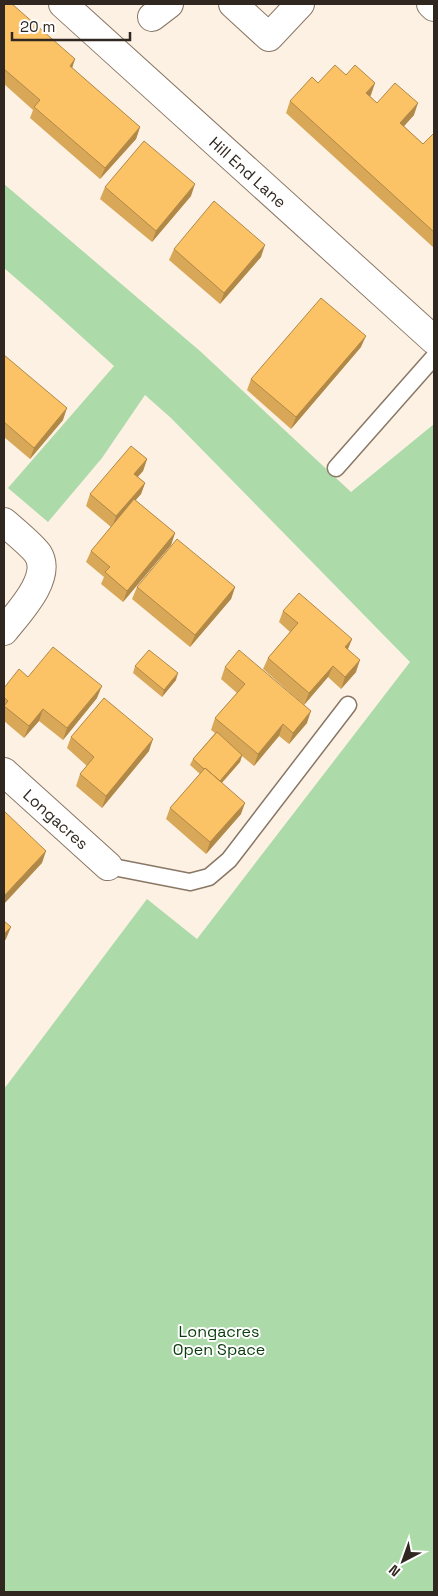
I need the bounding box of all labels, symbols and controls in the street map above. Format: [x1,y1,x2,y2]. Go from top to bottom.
scale bar [12,10,130,42]
text: 20 m [20,17,55,36]
street label: Hill End Lane [205,132,291,213]
street label: Longacres [19,785,93,854]
park label: Longacres Open Space [173,1321,265,1360]
north arrow [378,1536,428,1586]
text: N [385,1561,404,1581]

